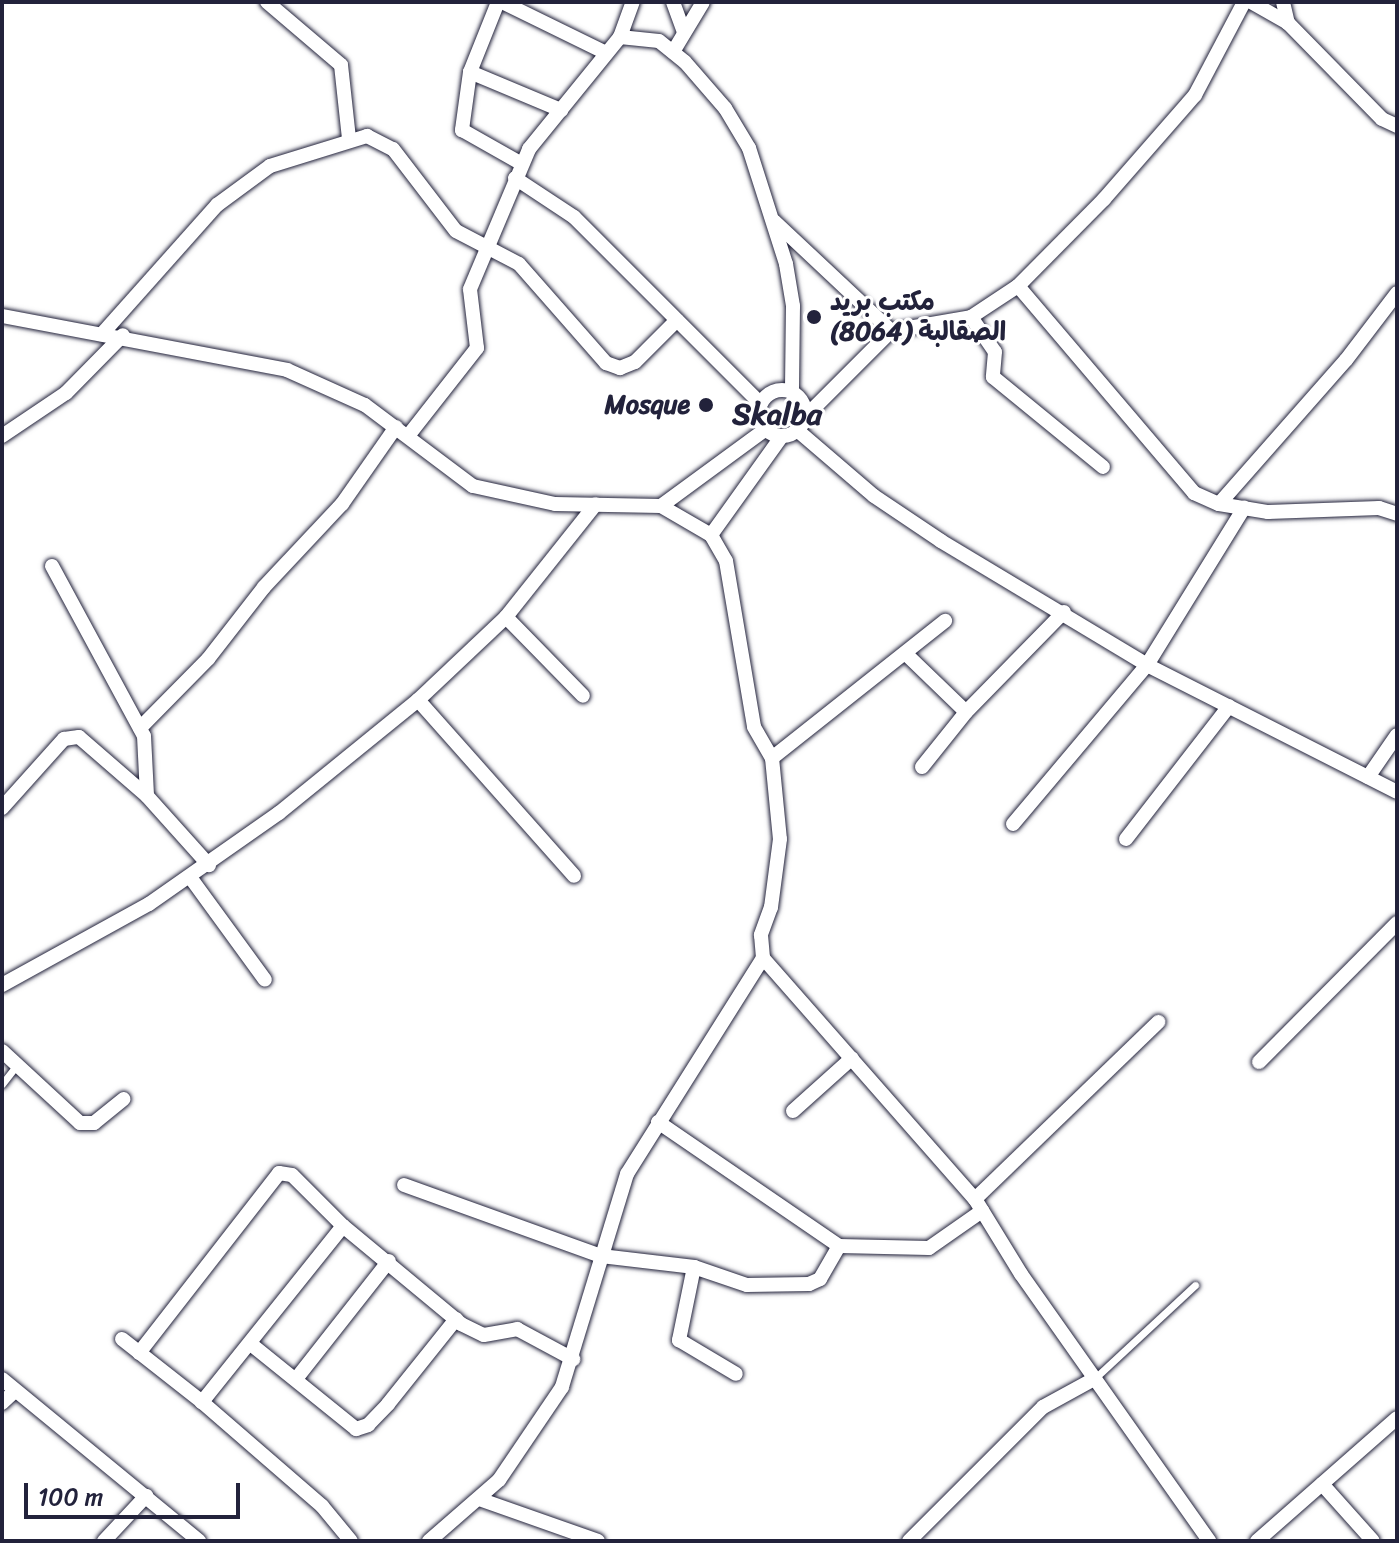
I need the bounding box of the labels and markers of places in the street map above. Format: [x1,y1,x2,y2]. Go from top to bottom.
place label: مكتب بريد الصقالبة (8064) [830,286,1006,348]
marker: مكتب بريد الصقالبة (8064) [805,308,823,326]
place label: Mosque [604,389,690,421]
marker: Mosque [697,396,715,414]

